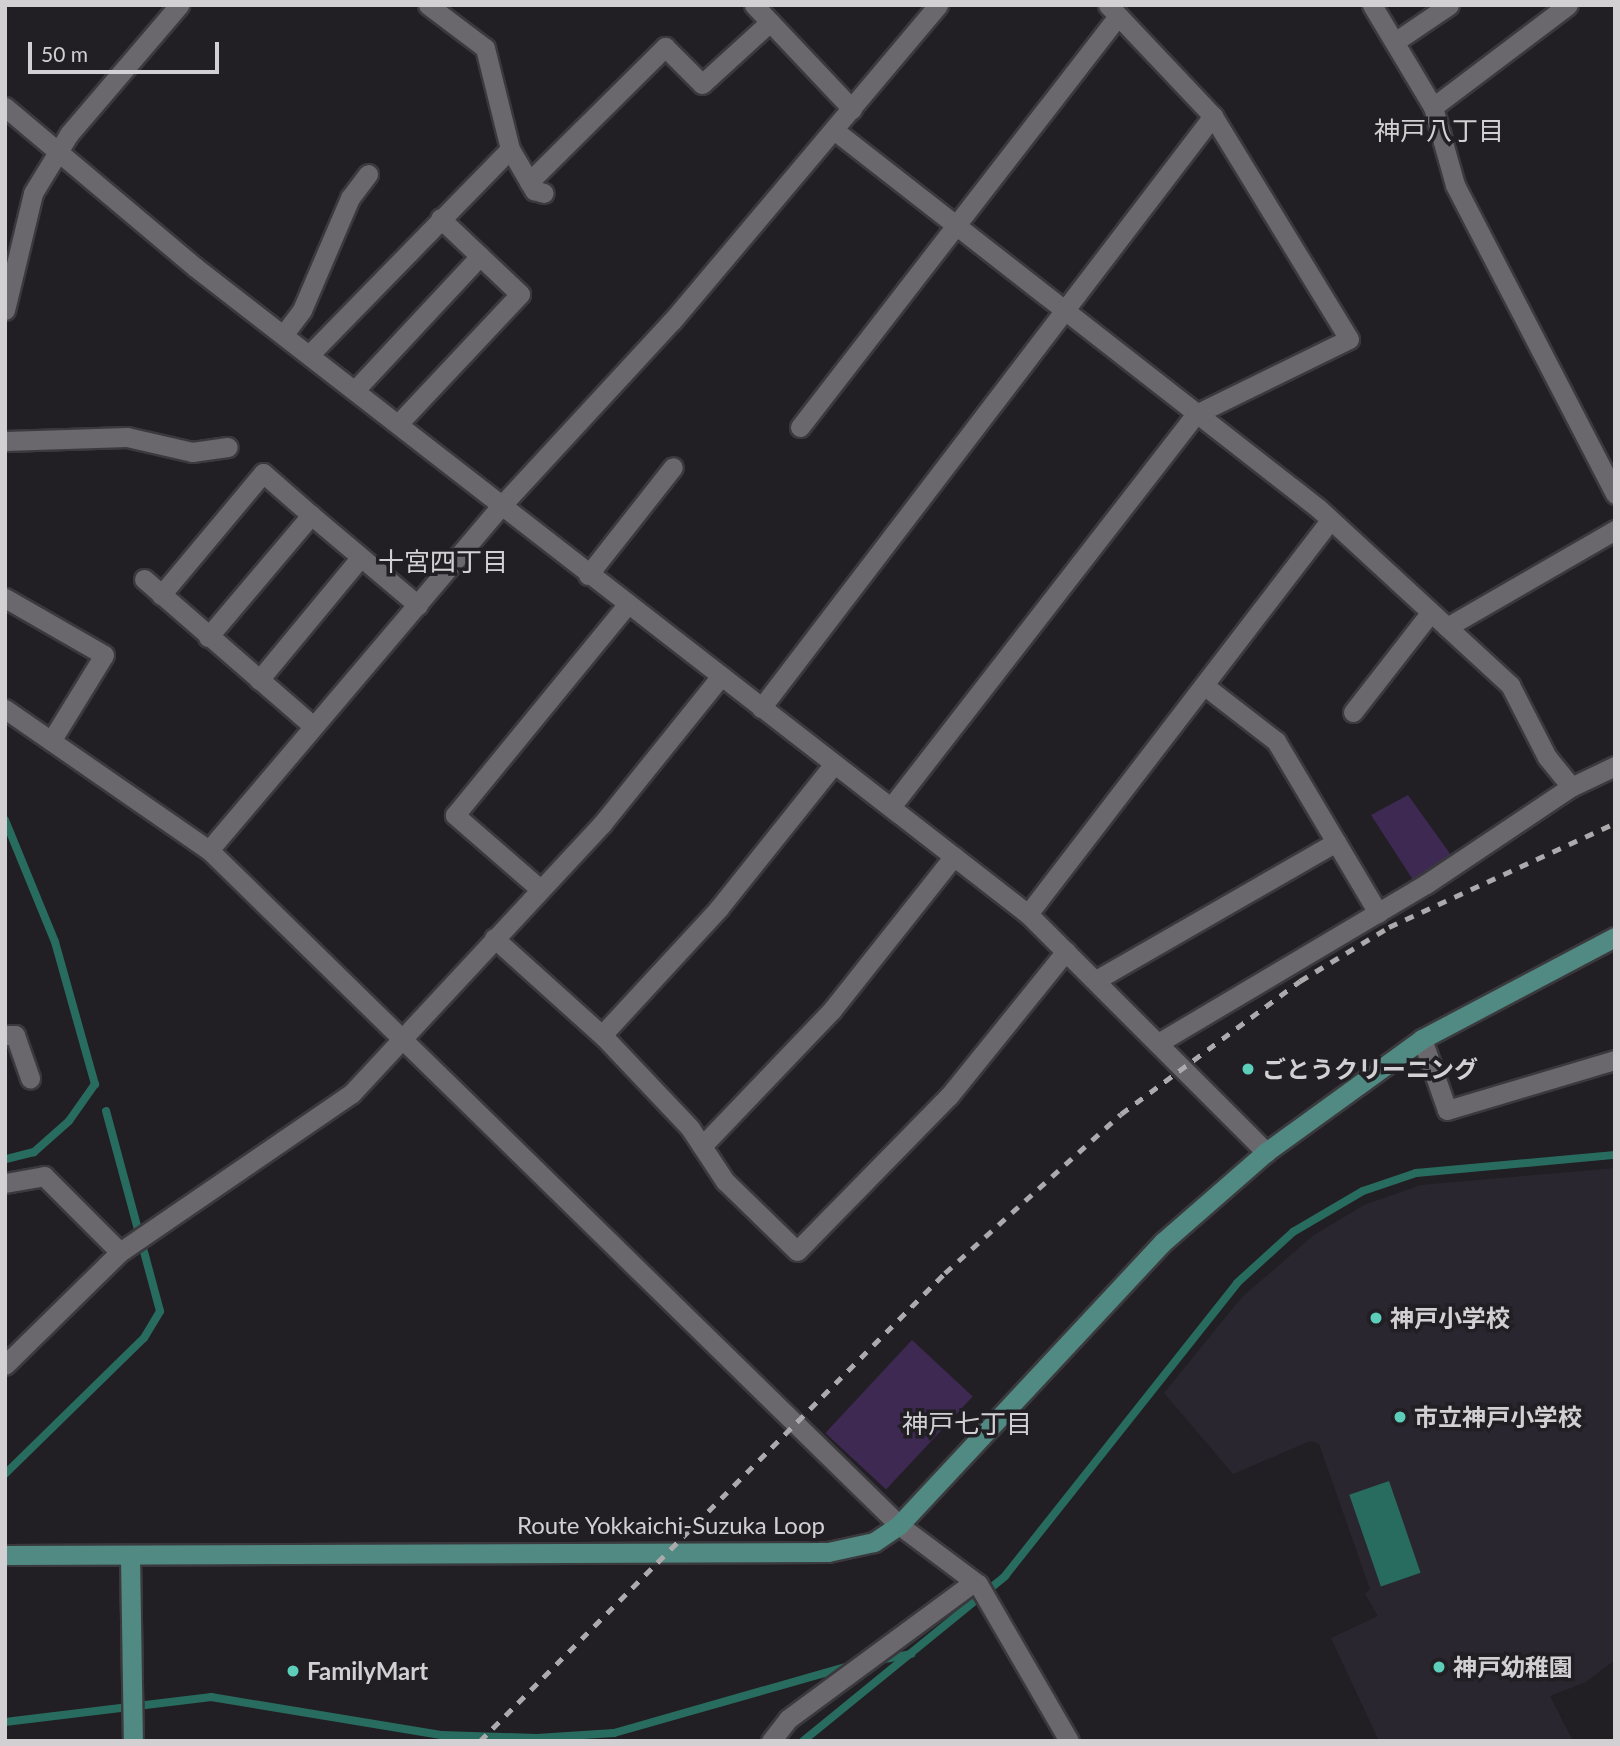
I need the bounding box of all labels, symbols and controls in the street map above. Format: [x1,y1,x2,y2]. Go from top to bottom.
scale bar [32,28,222,72]
text: 50 m [41,41,88,66]
district label: 神戸八丁目 [1374,115,1504,147]
district label: 十宮四丁目 [378,546,508,578]
place label: ごとうクリーニング [1262,1055,1478,1083]
marker: ごとうクリーニング [1240,1061,1256,1077]
place label: 神戸小学校 [1390,1304,1510,1332]
marker: 神戸小学校 [1368,1310,1384,1326]
place label: 市立神戸小学校 [1414,1403,1582,1431]
district label: 神戸七丁目 [902,1408,1032,1440]
marker: 市立神戸小学校 [1392,1409,1408,1425]
street label: Route Yokkaichi-Suzuka Loop [517,1511,825,1539]
place label: 神戸幼稚園 [1453,1653,1573,1681]
place label: FamilyMart [307,1657,428,1685]
marker: 神戸幼稚園 [1431,1659,1447,1675]
marker: FamilyMart [285,1663,301,1679]

